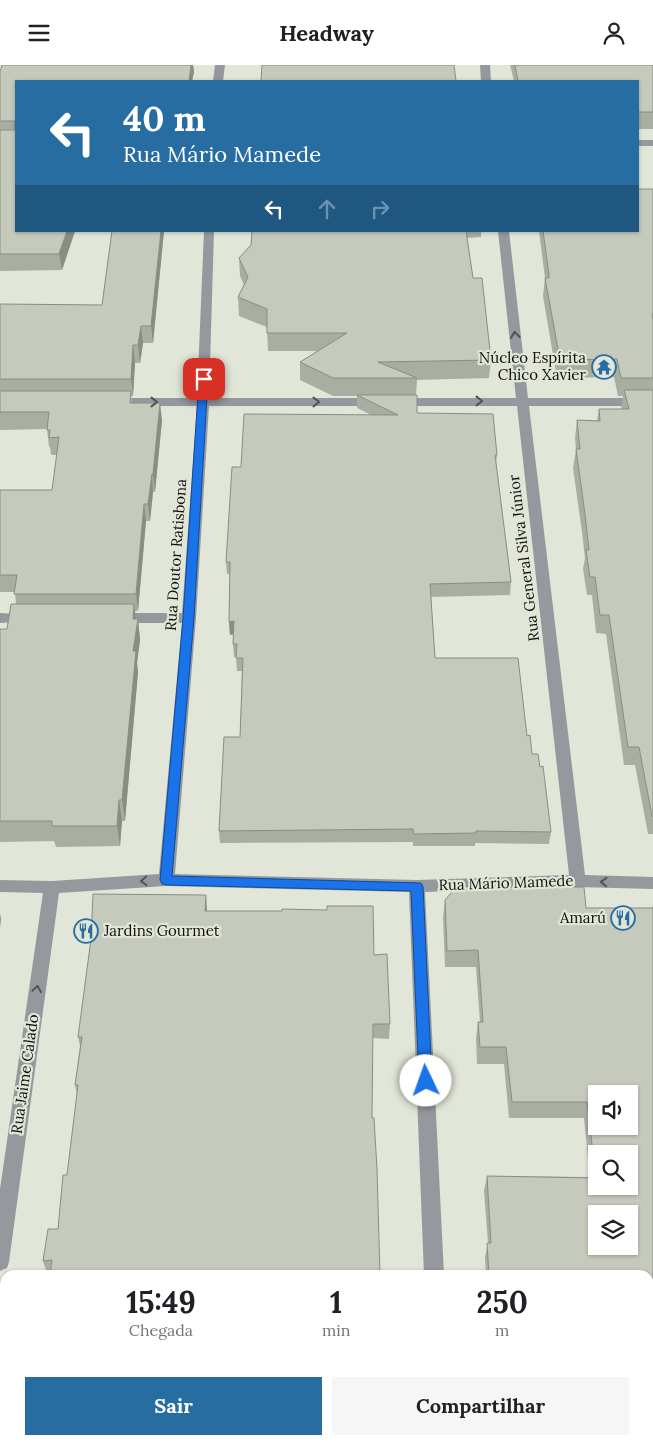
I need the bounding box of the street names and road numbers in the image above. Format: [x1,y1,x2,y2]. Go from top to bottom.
street label: Rua General Silva Júnior [504,473,543,643]
street label: Rua Doutor Ratisbona [161,478,190,632]
street label: Rua Mário Mamede [438,871,574,894]
street label: Rua Jaime Calado [7,1013,42,1135]

